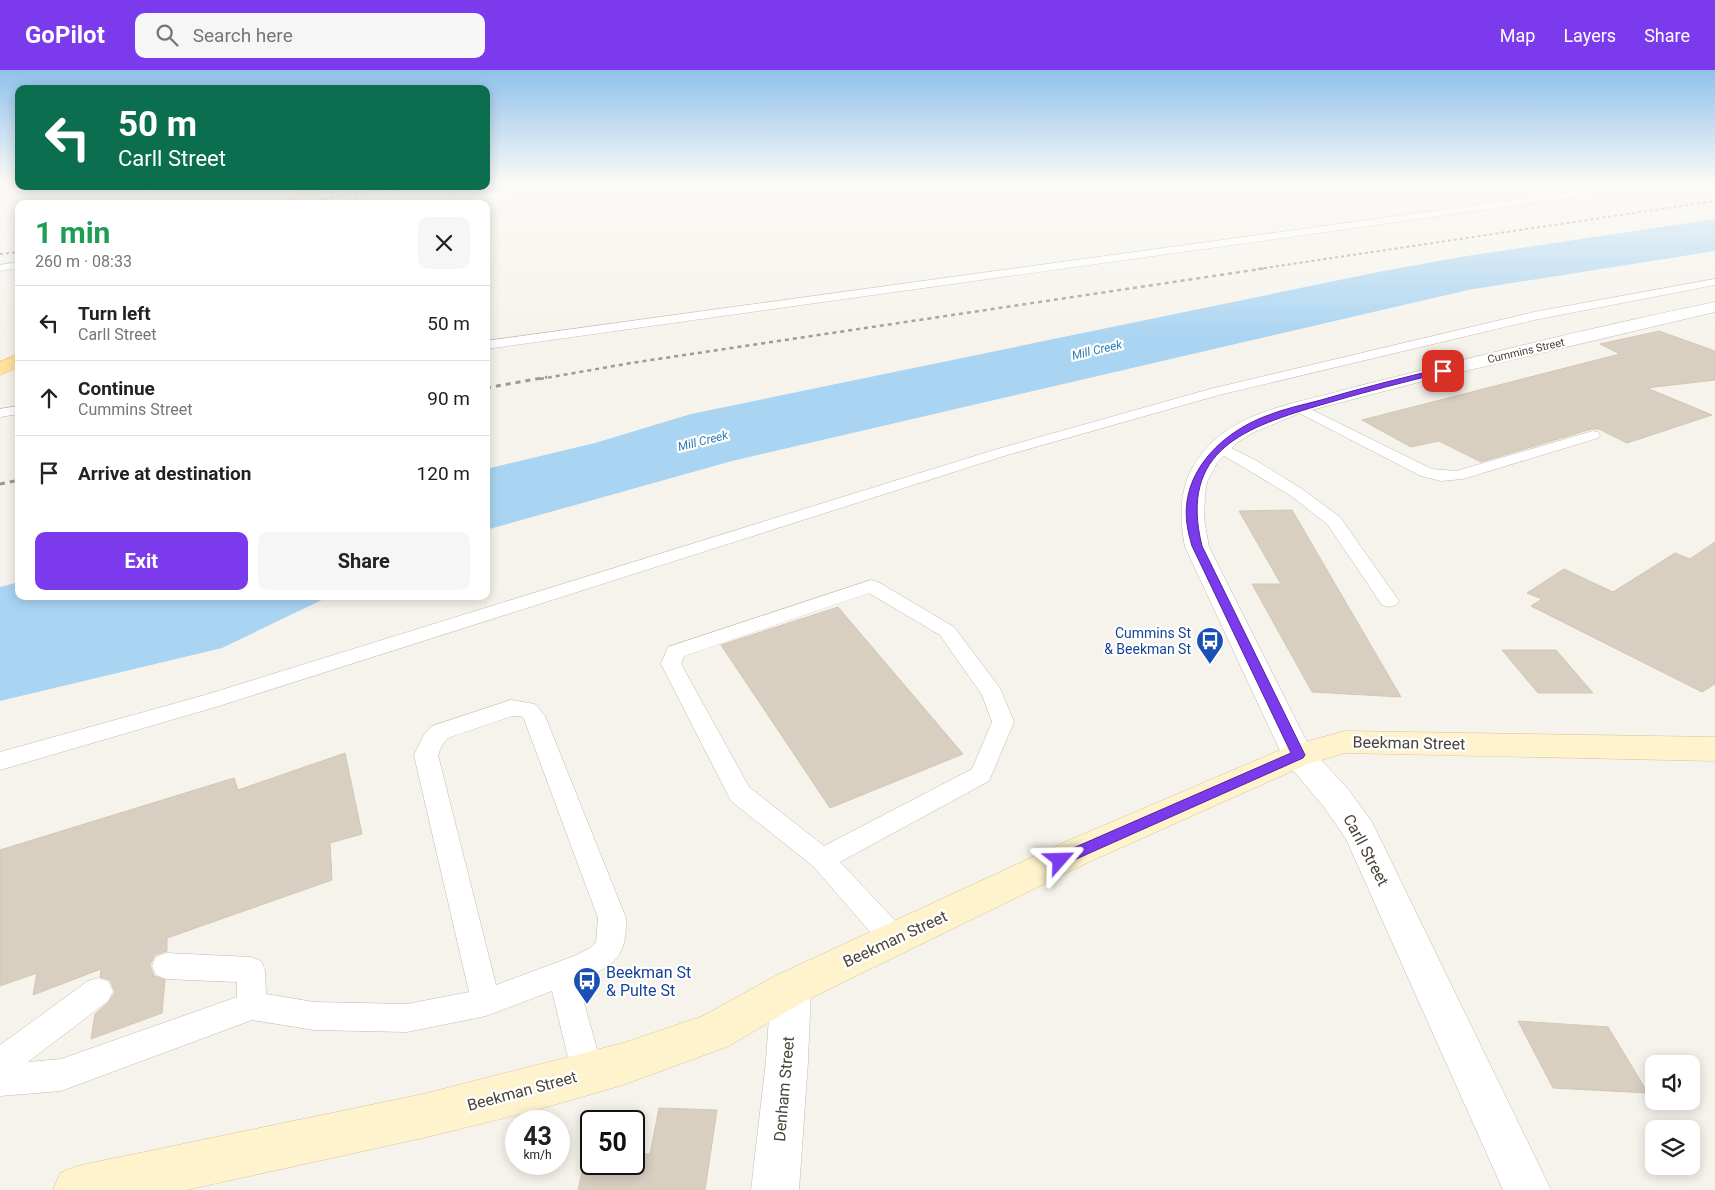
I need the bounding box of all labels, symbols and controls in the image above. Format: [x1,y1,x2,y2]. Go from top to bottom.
search box [135,13,485,58]
text: GoPilot [25,21,105,49]
icon: search [153,21,181,49]
text: Search here [193,24,293,47]
text: Map [1500,25,1535,46]
text: Layers [1563,25,1616,46]
text: Share [1644,25,1690,46]
text: 50 m [118,104,197,145]
icon: left [35,105,100,170]
text: Carll Street [118,146,226,171]
text: 1 min [35,215,110,250]
button: close [418,217,470,269]
text: 260 m · 08:33 [35,252,132,271]
text: Turn left [78,302,151,325]
icon: left [35,309,63,337]
text: 50 m [427,312,470,335]
text: Carll Street [78,325,157,344]
street label: Cummins Street [1486,336,1566,366]
water label: Mill Creek [1070,337,1125,363]
pin [1422,350,1464,392]
icon: arrive [1429,357,1457,385]
text: Continue [78,377,155,400]
icon: ahead [35,384,63,412]
text: 90 m [427,387,470,410]
text: Cummins Street [78,400,192,419]
water label: Mill Creek [676,428,731,454]
icon: arrive [35,459,63,487]
text: Arrive at destination [78,462,251,485]
text: 120 m [417,462,470,485]
button: Exit [35,532,248,590]
button: Share [258,532,470,590]
place label: Cummins St & Beekman St [1104,625,1191,657]
bus stop icon: Cummins St & Beekman St [1195,626,1225,665]
street label: Beekman Street [1352,733,1466,753]
street label: Carll Street [1339,811,1393,889]
position arrow [1033,833,1085,885]
street label: Beekman Street [840,907,950,971]
place label: Beekman St & Pulte St [606,963,691,1000]
bus stop icon: Beekman St & Pulte St [572,966,602,1005]
street label: Denham Street [770,1036,798,1142]
map controls [1645,1055,1700,1175]
button: sound [1645,1055,1700,1110]
street label: Beekman Street [465,1067,579,1115]
speed limit sign: 50 [580,1110,645,1175]
button: layers [1645,1120,1700,1175]
text: 43 [523,1122,552,1151]
text: km/h [523,1148,552,1162]

